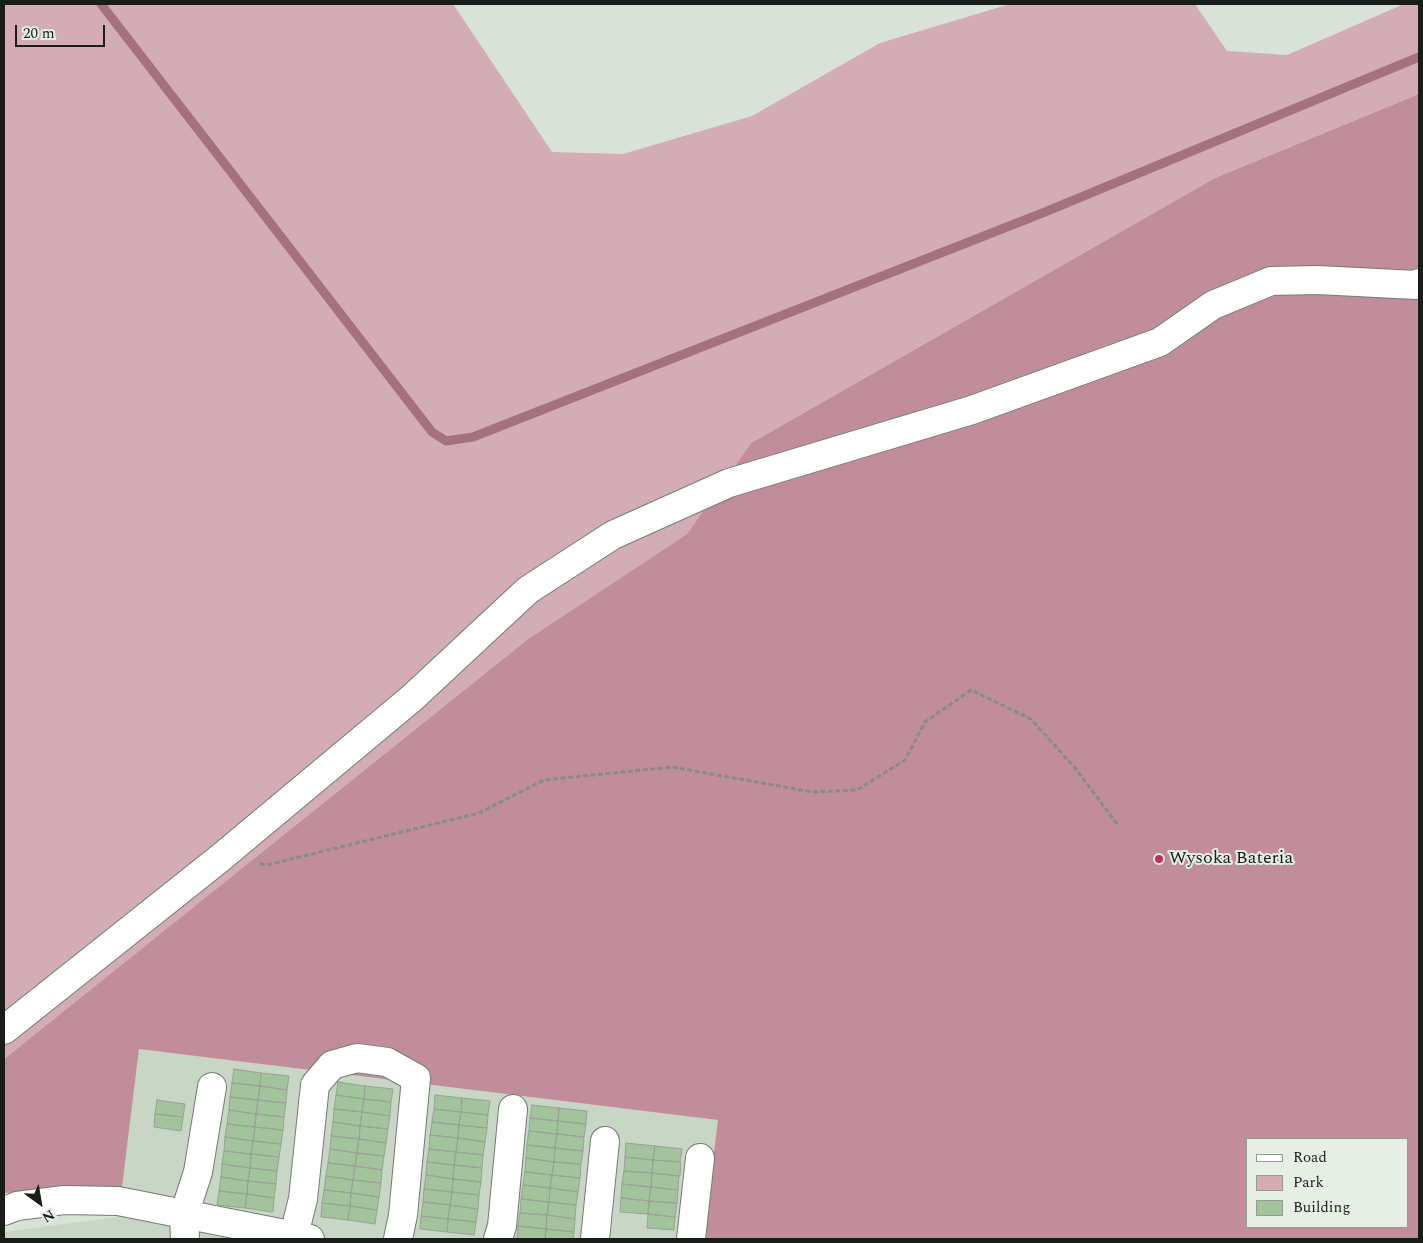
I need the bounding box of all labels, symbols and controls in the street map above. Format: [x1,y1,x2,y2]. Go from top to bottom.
scale bar [18,15,108,47]
text: 20 m [23,22,55,45]
place label: Wysoka Bateria [1169,848,1293,870]
marker: Wysoka Bateria [1153,853,1165,865]
legend [1246,1138,1408,1228]
text: Road [1293,1146,1327,1169]
text: Park [1293,1171,1324,1194]
north arrow [15,1178,65,1228]
text: Building [1293,1196,1350,1219]
text: N [38,1204,59,1228]

